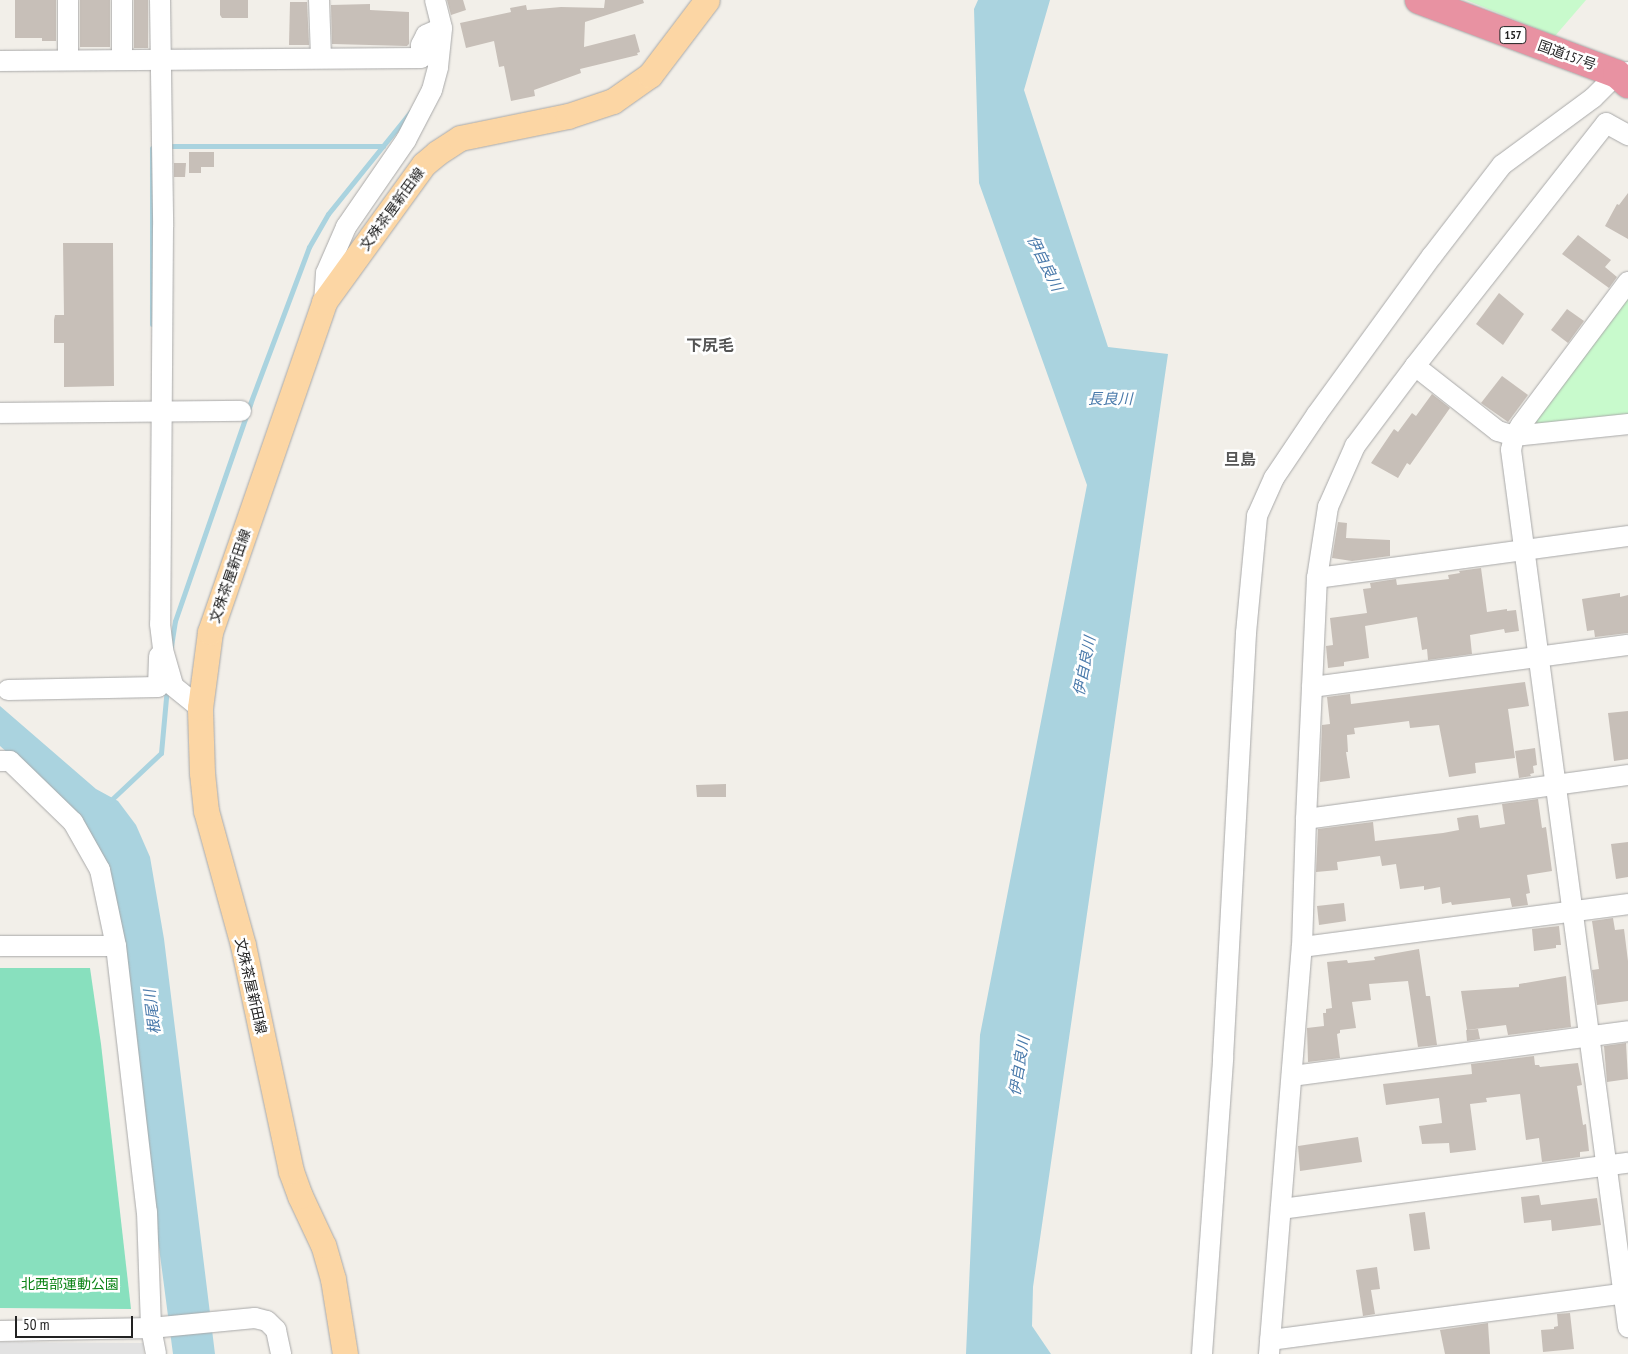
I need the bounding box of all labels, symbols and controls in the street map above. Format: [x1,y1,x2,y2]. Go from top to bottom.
road number: 157 [1499,26,1527,44]
street label: 国道157号 [1536,37,1598,73]
street label: 文殊茶屋新田線 [356,164,428,254]
water label: 伊自良川 [1024,232,1066,294]
district label: 下尻毛 [686,335,734,355]
water label: 長良川 [1088,390,1132,408]
district label: 旦島 [1224,449,1256,469]
street label: 文殊茶屋新田線 [206,527,254,625]
water label: 伊自良川 [1069,635,1099,697]
street label: 文殊茶屋新田線 [232,936,270,1036]
water label: 根尾川 [140,989,164,1035]
water label: 伊自良川 [1005,1035,1033,1097]
park label: 北西部運動公園 [21,1276,119,1292]
scale bar [18,1306,135,1338]
text: 50 m [23,1315,49,1334]

